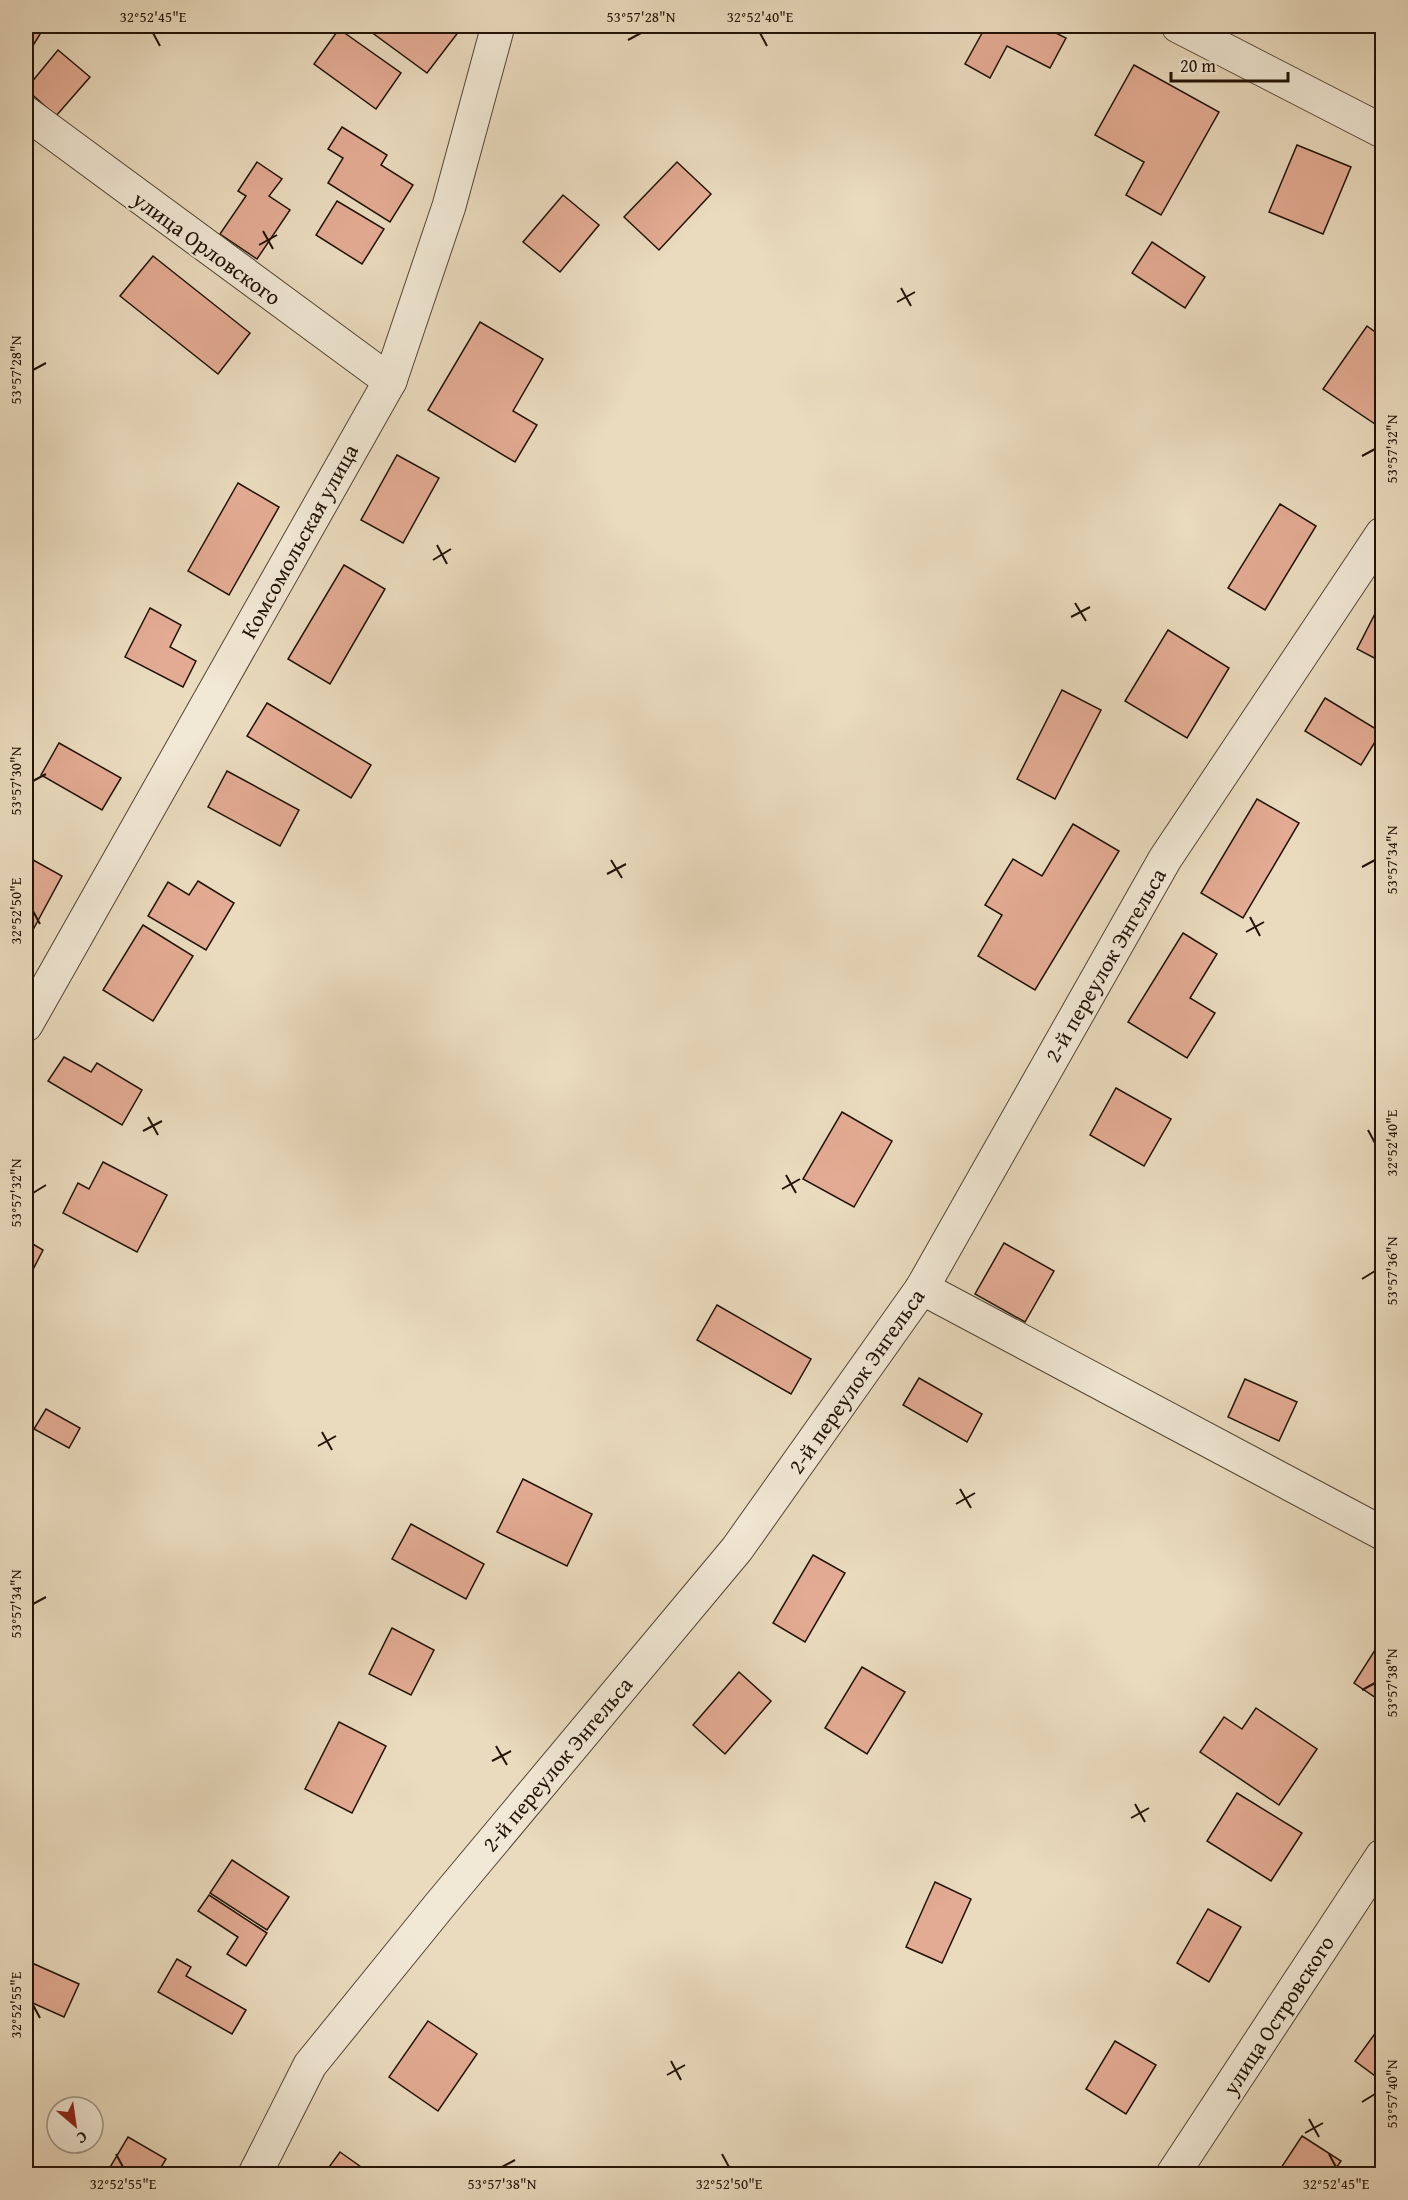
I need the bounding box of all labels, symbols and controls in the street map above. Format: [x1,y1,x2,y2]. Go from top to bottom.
text: 32°52'45"E [120,6,187,27]
text: 53°57'28"N [607,6,676,27]
text: 32°52'40"E [727,6,794,27]
scale bar [1171,45,1288,83]
text: 20 m [1180,52,1216,79]
street label: улица Орловского [125,183,288,313]
text: 53°57'28"N [5,335,26,404]
text: 53°57'32"N [1381,414,1402,483]
street label: Комсомольская улица [232,437,366,644]
text: 53°57'30"N [5,746,26,815]
text: 53°57'34"N [1381,825,1402,894]
street label: 2-й переулок Энгельса [1036,861,1174,1068]
text: 32°52'50"E [5,877,26,944]
text: 32°52'40"E [1381,1109,1402,1176]
text: 53°57'32"N [5,1158,26,1227]
text: 53°57'36"N [1381,1236,1402,1305]
street label: 2-й переулок Энгельса [780,1281,932,1480]
text: 53°57'34"N [5,1569,26,1638]
text: 53°57'38"N [1381,1648,1402,1717]
street label: 2-й переулок Энгельса [474,1669,640,1858]
street label: улица Островского [1214,1929,1342,2102]
text: 32°52'55"E [5,1971,26,2038]
text: 53°57'40"N [1381,2059,1402,2128]
north arrow [45,2095,105,2155]
text: С [72,2125,92,2151]
text: 32°52'55"E [90,2173,157,2194]
text: 53°57'38"N [468,2173,537,2194]
text: 32°52'50"E [696,2173,763,2194]
text: 32°52'45"E [1303,2173,1370,2194]

